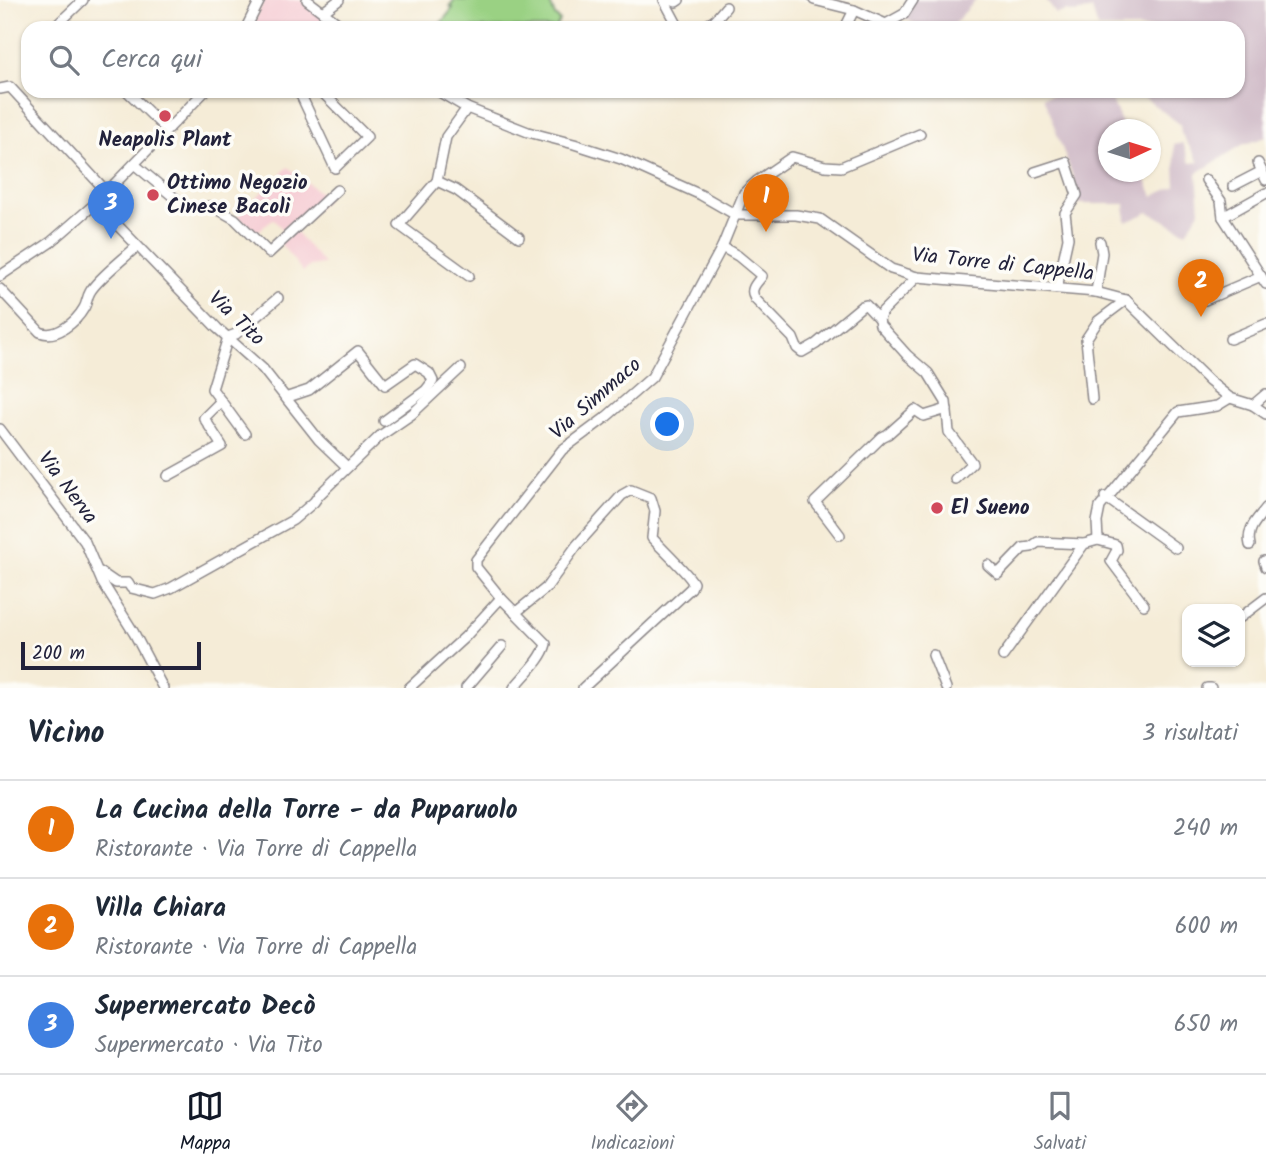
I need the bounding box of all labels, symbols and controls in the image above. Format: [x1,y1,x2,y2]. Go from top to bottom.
search box [21,21,1245,98]
text: Cerca qui [101,39,202,81]
icon: search [45,41,83,79]
marker: Neapolis Plant [157,108,173,124]
north arrow [1098,119,1161,182]
place label: Neapolis Plant [99,124,232,157]
place label: Ottimo Negozio Cinese Bacoli [167,167,308,224]
pin: 1 [743,174,789,232]
pin: 3 [88,181,134,239]
marker: Ottimo Negozio Cinese Bacoli [145,187,161,203]
street label: Via Torre di Cappella [910,239,1096,291]
pin: 2 [1178,259,1224,317]
street label: Via Tito [200,283,272,355]
street label: Via Simmaco [543,350,649,448]
your location [650,407,684,441]
street label: Via Nerva [29,445,105,531]
place label: El Sueno [951,492,1030,525]
marker: El Sueno [929,500,945,516]
map controls [1182,604,1245,667]
button: layers [1182,604,1245,667]
scale bar [21,639,201,671]
text: 200 m [32,639,85,669]
text: Vicino [28,710,105,758]
text: 3 risultati [1142,716,1238,752]
text: La Cucina della Torre - da Puparuolo [95,790,518,832]
text: 1 [48,811,54,847]
text: 240 m [1173,811,1238,847]
text: Ristorante · Via Torre di Cappella [95,832,417,868]
text: Villa Chiara [95,888,226,930]
text: 2 [44,909,58,945]
text: 600 m [1175,909,1238,945]
text: Ristorante · Via Torre di Cappella [95,930,417,966]
text: Supermercato Decò [95,986,316,1028]
text: 3 [45,1007,57,1043]
text: 650 m [1174,1007,1238,1043]
text: Supermercato · Via Tito [95,1028,323,1064]
tab: Mappa [180,1087,231,1159]
tab: Indicazioni [590,1087,674,1159]
tab: Salvati [1034,1087,1086,1159]

